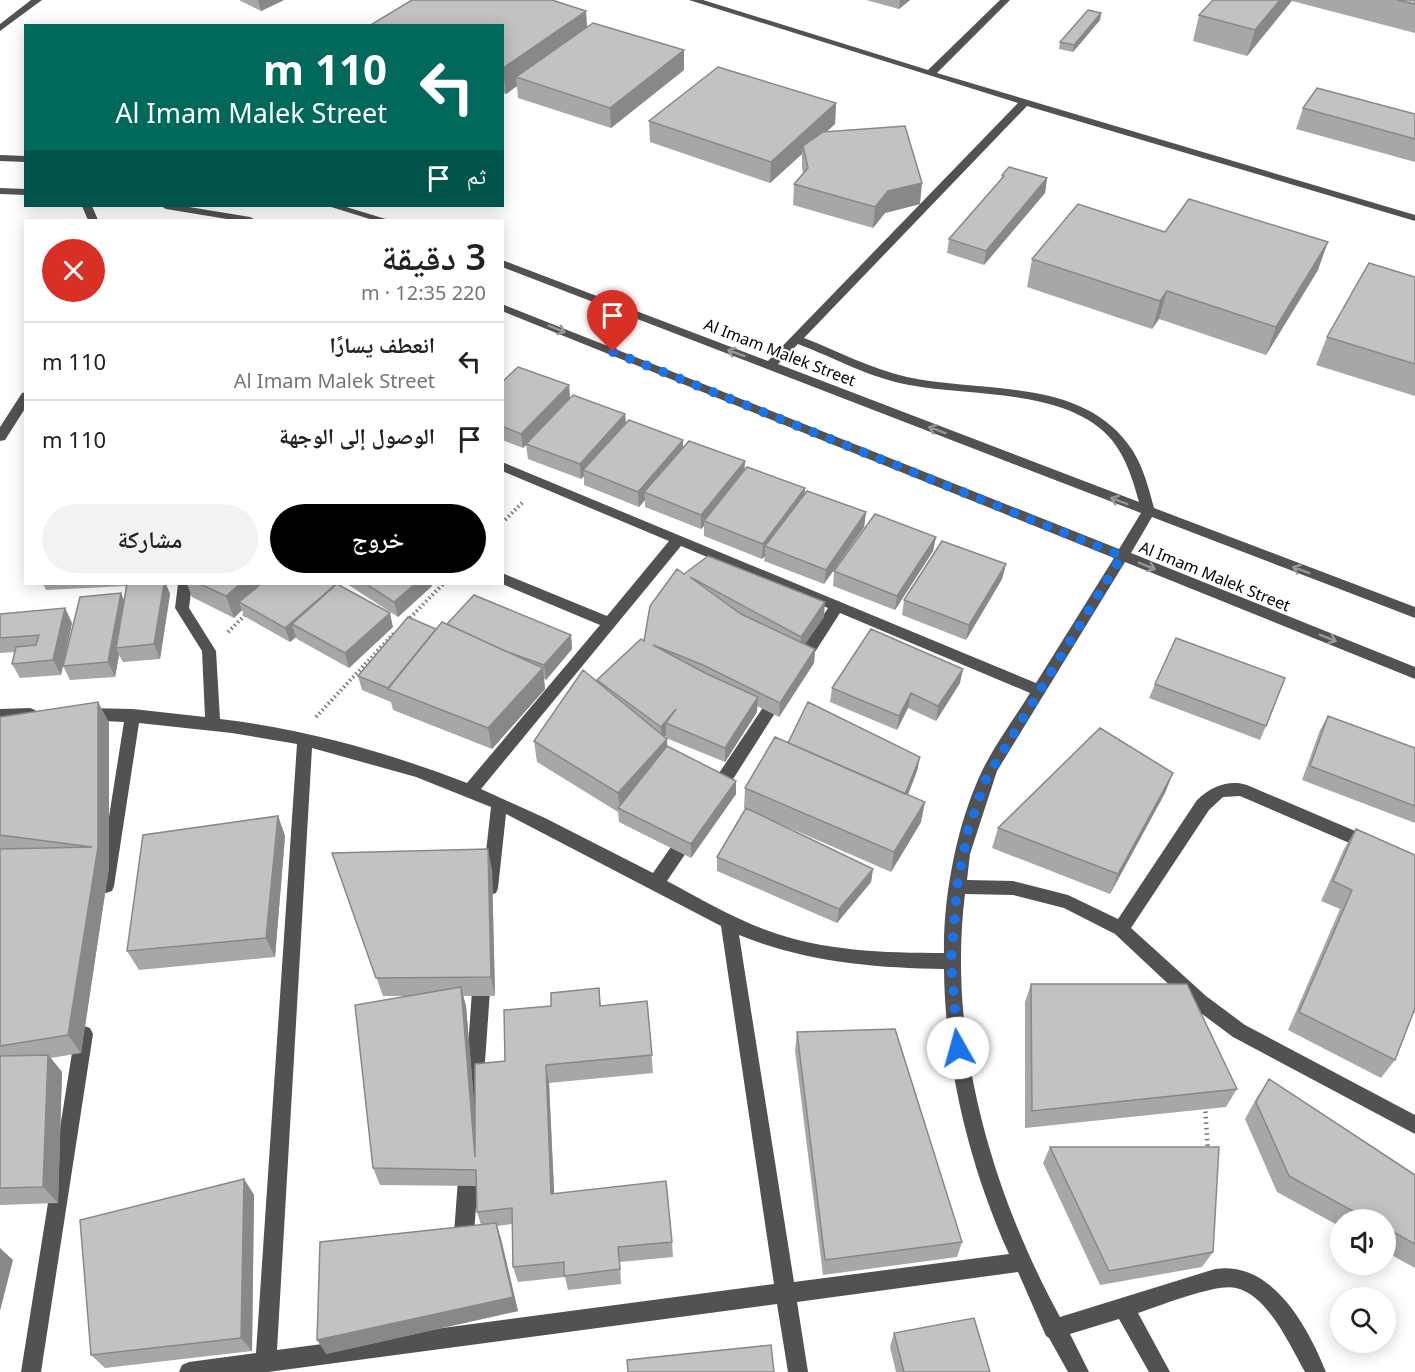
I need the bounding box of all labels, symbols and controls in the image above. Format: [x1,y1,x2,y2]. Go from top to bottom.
text: 110 m [263,40,387,97]
icon: left [408,48,486,126]
text: Al Imam Malek Street [115,94,387,131]
text: ثم [467,160,486,190]
icon: arrive [422,162,455,195]
text: 3 دقيقة [381,232,486,281]
button: close [42,239,105,302]
text: 220 m · 12:35 [361,279,486,306]
pin [587,290,638,352]
icon: arrive [596,299,629,332]
street label: Al Imam Malek Street [701,313,859,391]
one-way arrow [547,324,566,335]
text: انعطف يسارًا [330,329,435,359]
icon: left [453,345,486,378]
text: 110 m [42,346,106,376]
one-way arrow [727,346,745,357]
text: Al Imam Malek Street [234,367,435,394]
text: الوصول إلى الوجهة [279,420,435,450]
icon: arrive [453,423,486,456]
text: 110 m [42,424,106,454]
one-way arrow [928,424,947,435]
one-way arrow [1110,494,1129,505]
button: مشاركة [42,504,258,573]
button: خروج [270,504,486,573]
street label: Al Imam Malek Street [1136,536,1294,616]
one-way arrow [1137,561,1156,572]
one-way arrow [1293,564,1311,575]
one-way arrow [1318,633,1337,644]
position arrow [926,1016,990,1080]
map controls [1330,1209,1396,1353]
button: sound [1330,1209,1396,1275]
button: search [1330,1287,1396,1353]

